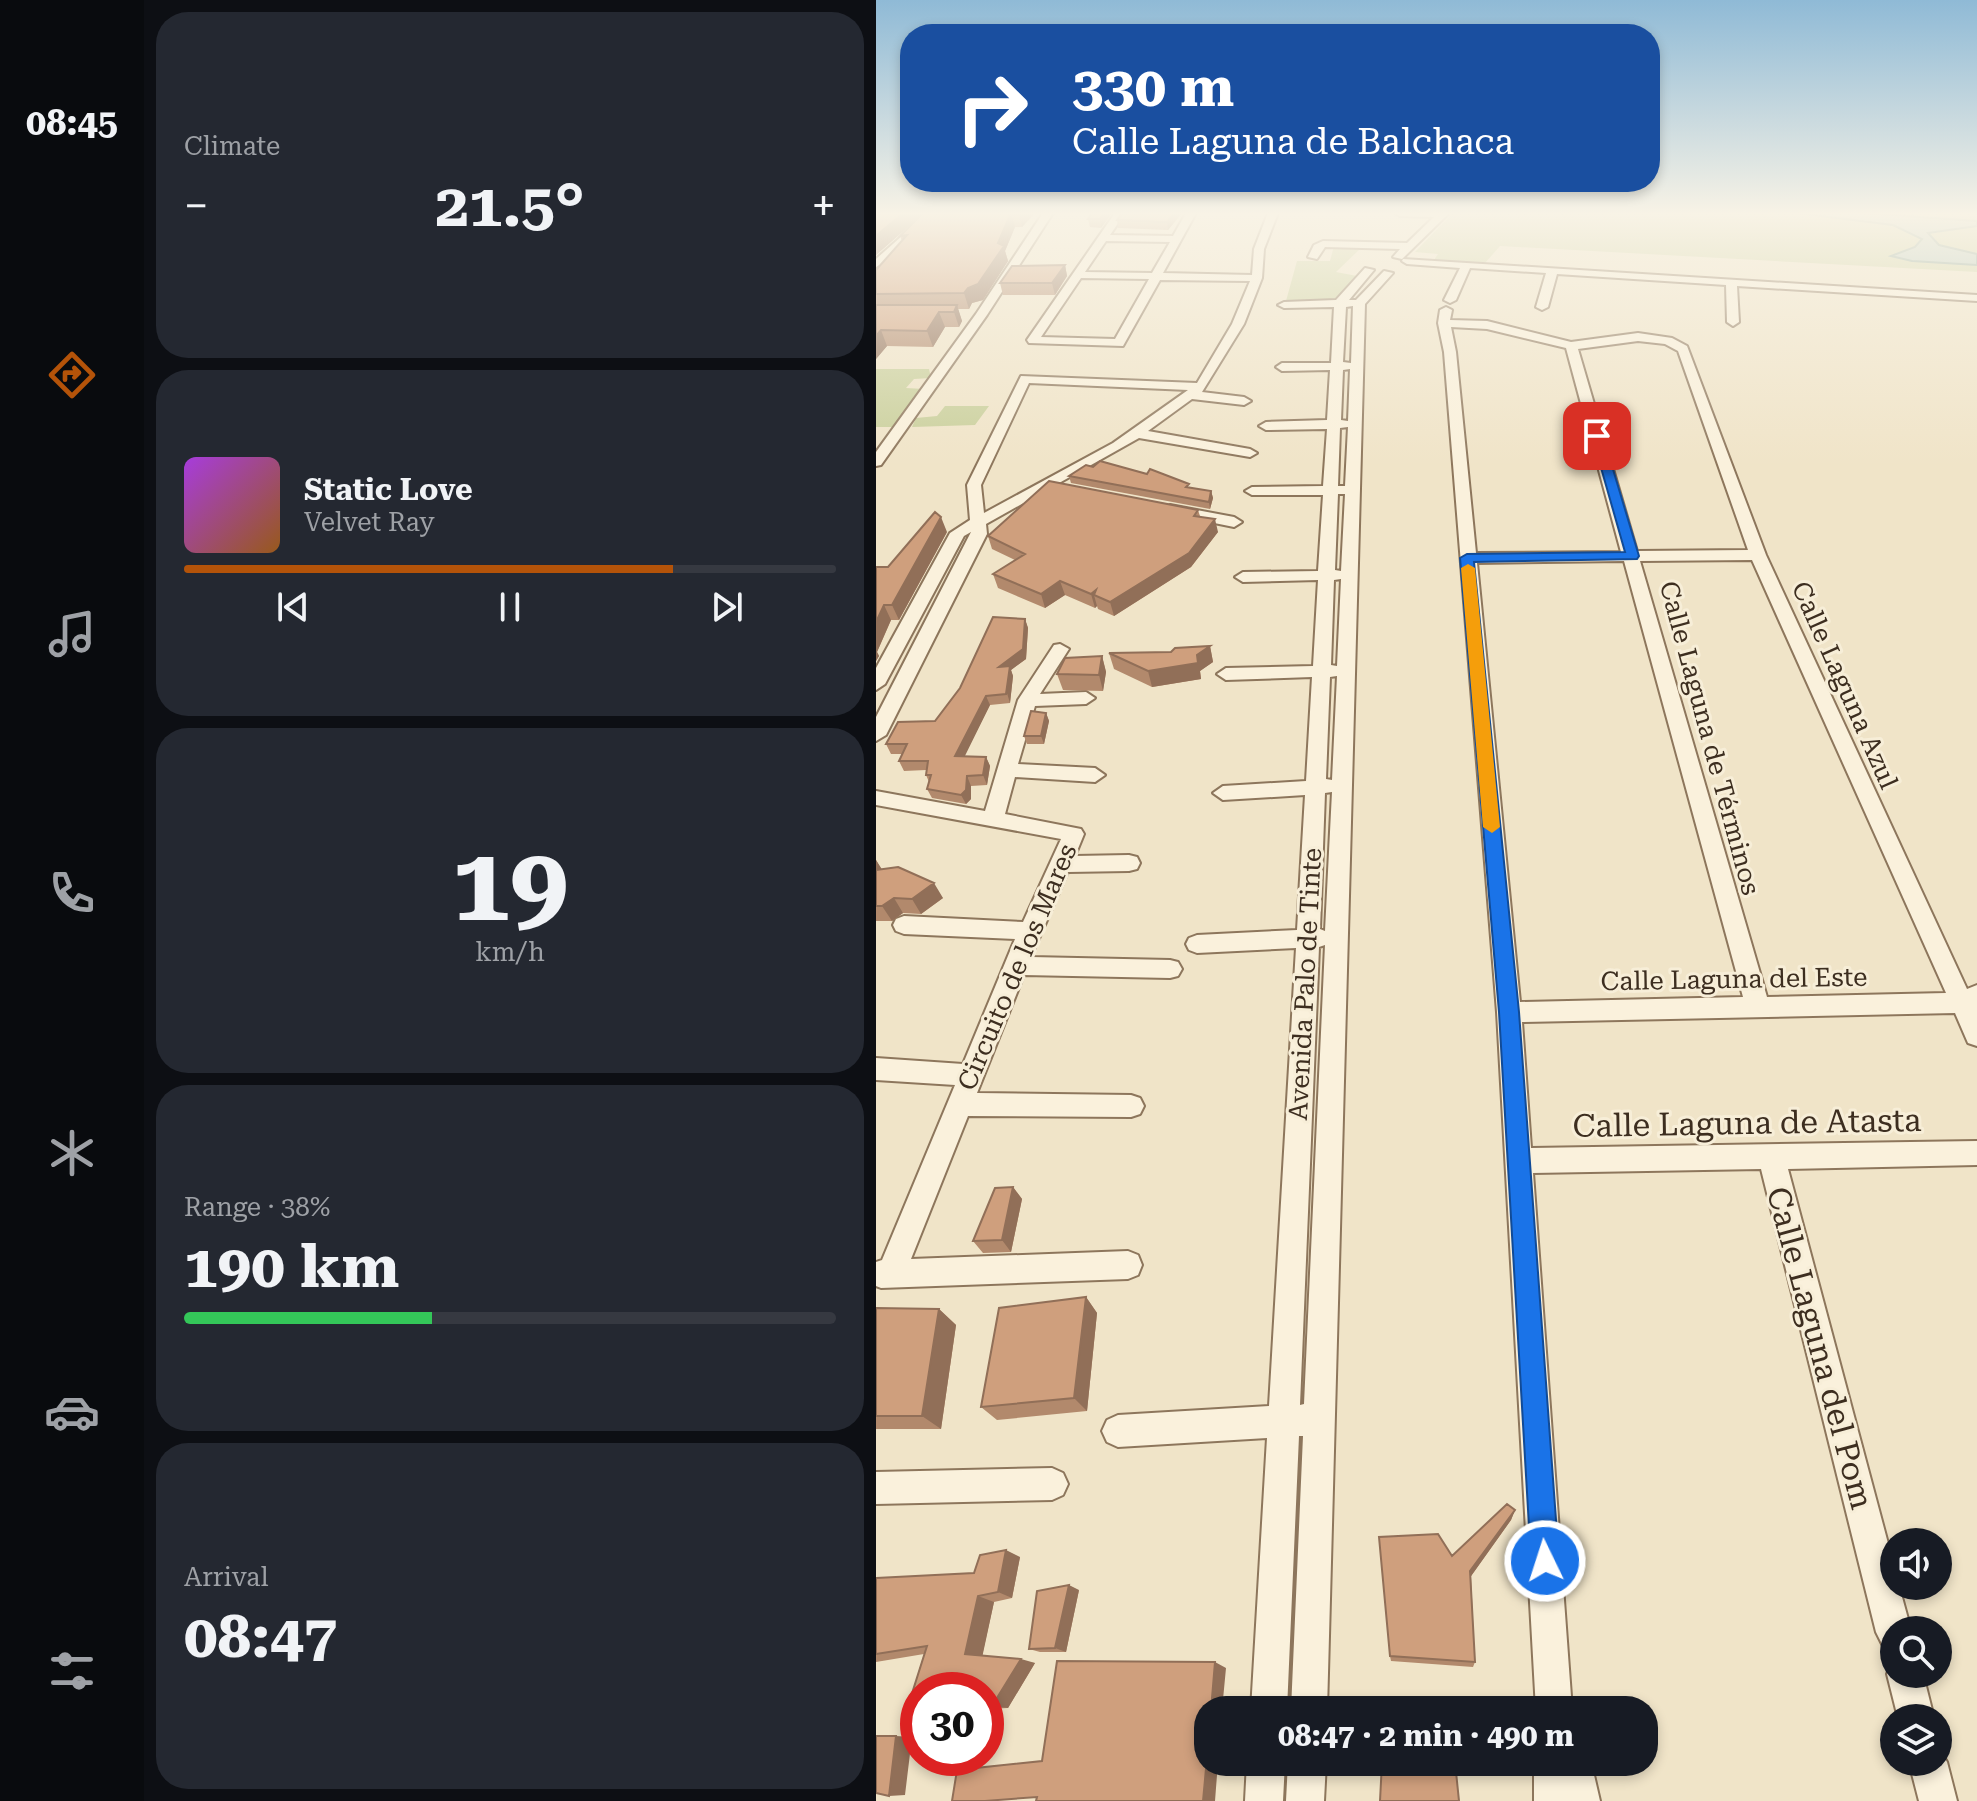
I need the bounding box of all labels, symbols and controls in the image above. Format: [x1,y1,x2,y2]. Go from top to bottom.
text: 330 m [1072,54,1234,120]
icon: right [940,56,1044,160]
text: 08:45 [26,102,118,144]
text: Calle Laguna de Balchaca [1072,121,1514,163]
text: Climate [184,131,280,161]
text: 21.5° [435,170,585,241]
text: − [184,180,209,232]
text: + [811,180,836,232]
icon: directions [44,347,100,403]
pin [1563,402,1631,470]
icon: arrive [1575,414,1619,458]
text: Static Love [304,472,473,507]
text: Velvet Ray [304,507,435,537]
street label: Calle Laguna Azul [1786,577,1904,793]
street label: Calle Laguna de Términos [1654,578,1766,898]
icon: previous [271,585,315,629]
icon: pause [488,585,532,629]
icon: next [705,585,749,629]
icon: music [44,606,100,662]
text: 19 [452,824,568,945]
street label: Circuito de los Mares [951,839,1083,1095]
street label: Avenida Palo de Tinte [1283,847,1327,1121]
icon: phone [44,865,100,921]
text: km/h [475,937,545,967]
street label: Calle Laguna del Este [1600,962,1868,996]
street label: Calle Laguna de Atasta [1572,1101,1922,1145]
icon: climate [44,1125,100,1181]
street label: Calle Laguna del Pom [1759,1183,1881,1513]
text: Range · 38% [184,1192,330,1222]
text: 190 km [184,1231,399,1302]
icon: car [44,1384,100,1440]
position arrow [1503,1519,1587,1603]
map controls [1880,1528,1952,1776]
button: sound [1880,1528,1952,1600]
text: Arrival [184,1562,269,1592]
text: 08:47 [184,1601,337,1672]
button: search [1880,1616,1952,1688]
icon: filters [44,1643,100,1699]
speed limit sign: 30 [900,1672,1004,1776]
button: layers [1880,1704,1952,1776]
text: 08:47 · 2 min · 490 m [1278,1718,1574,1753]

